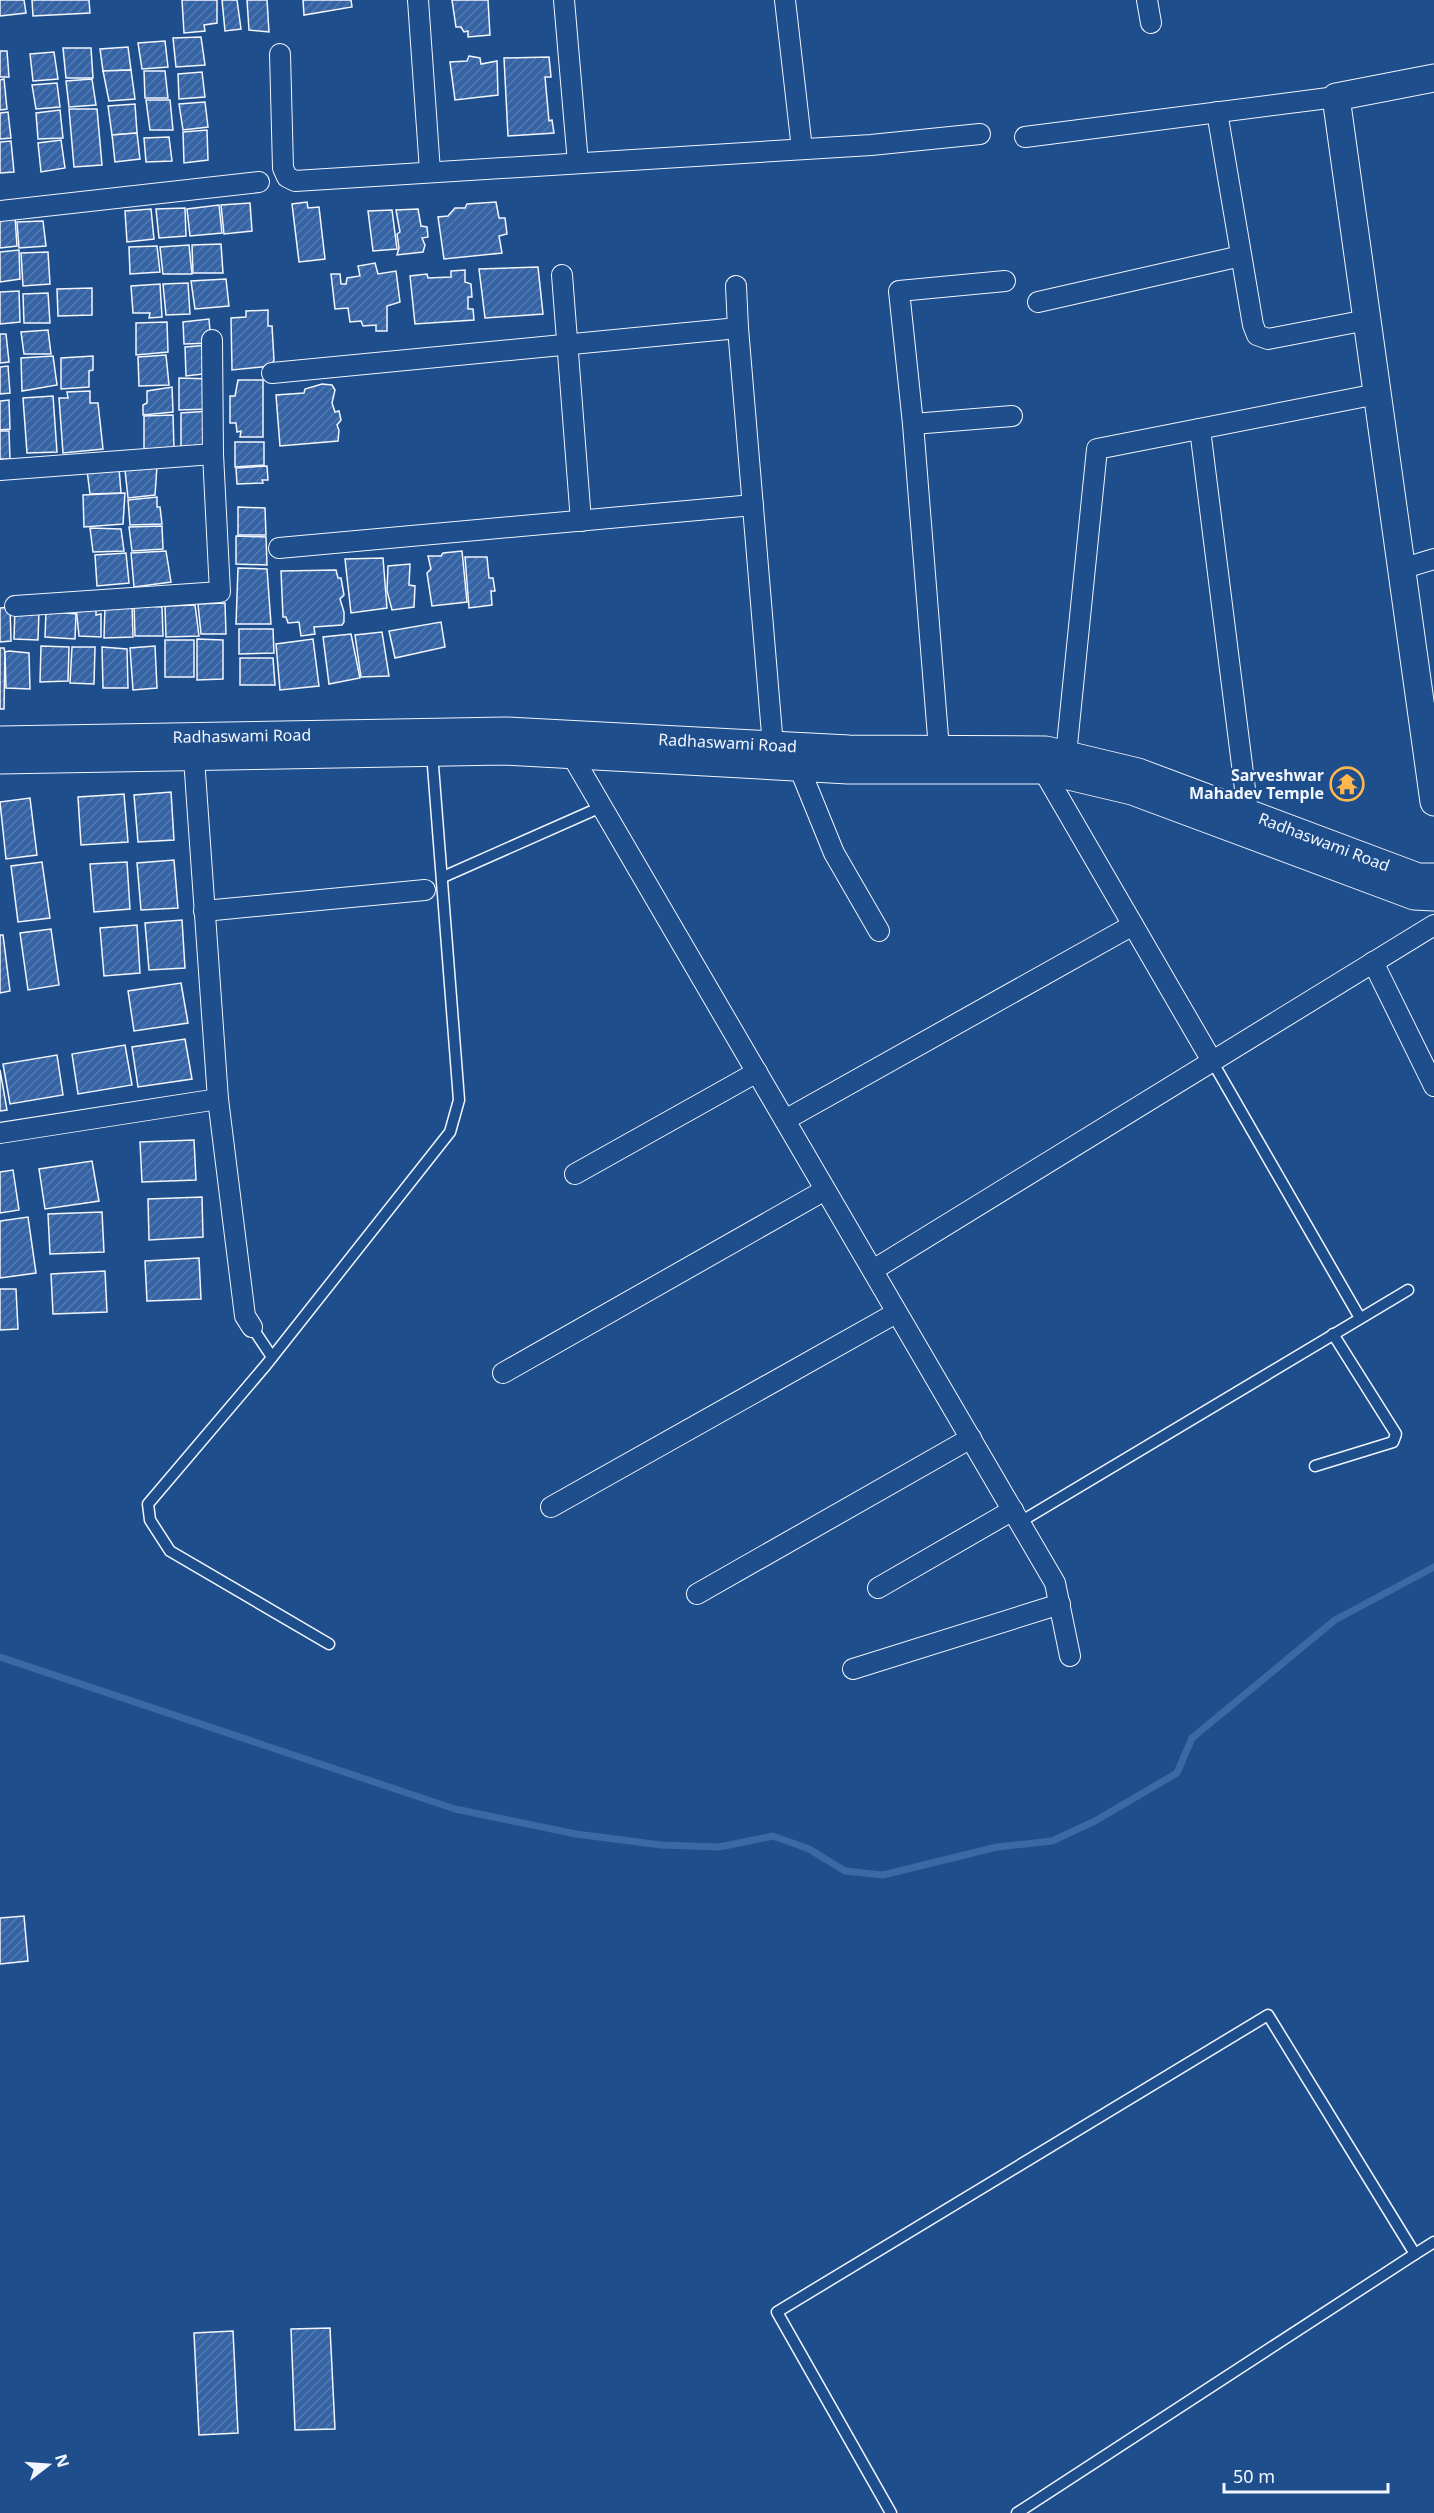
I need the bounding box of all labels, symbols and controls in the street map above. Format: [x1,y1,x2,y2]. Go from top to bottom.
street label: Radhaswami Road [172,723,311,748]
street label: Radhaswami Road [658,728,797,757]
place label: Sarveshwar Mahadev Temple [1189,764,1324,804]
temple icon: Sarveshwar Mahadev Temple [1329,766,1365,802]
street label: Radhaswami Road [1255,807,1393,876]
north arrow [18,2435,78,2495]
text: N [50,2451,75,2470]
scale bar [1224,2456,1388,2494]
text: 50 m [1233,2464,1275,2488]

